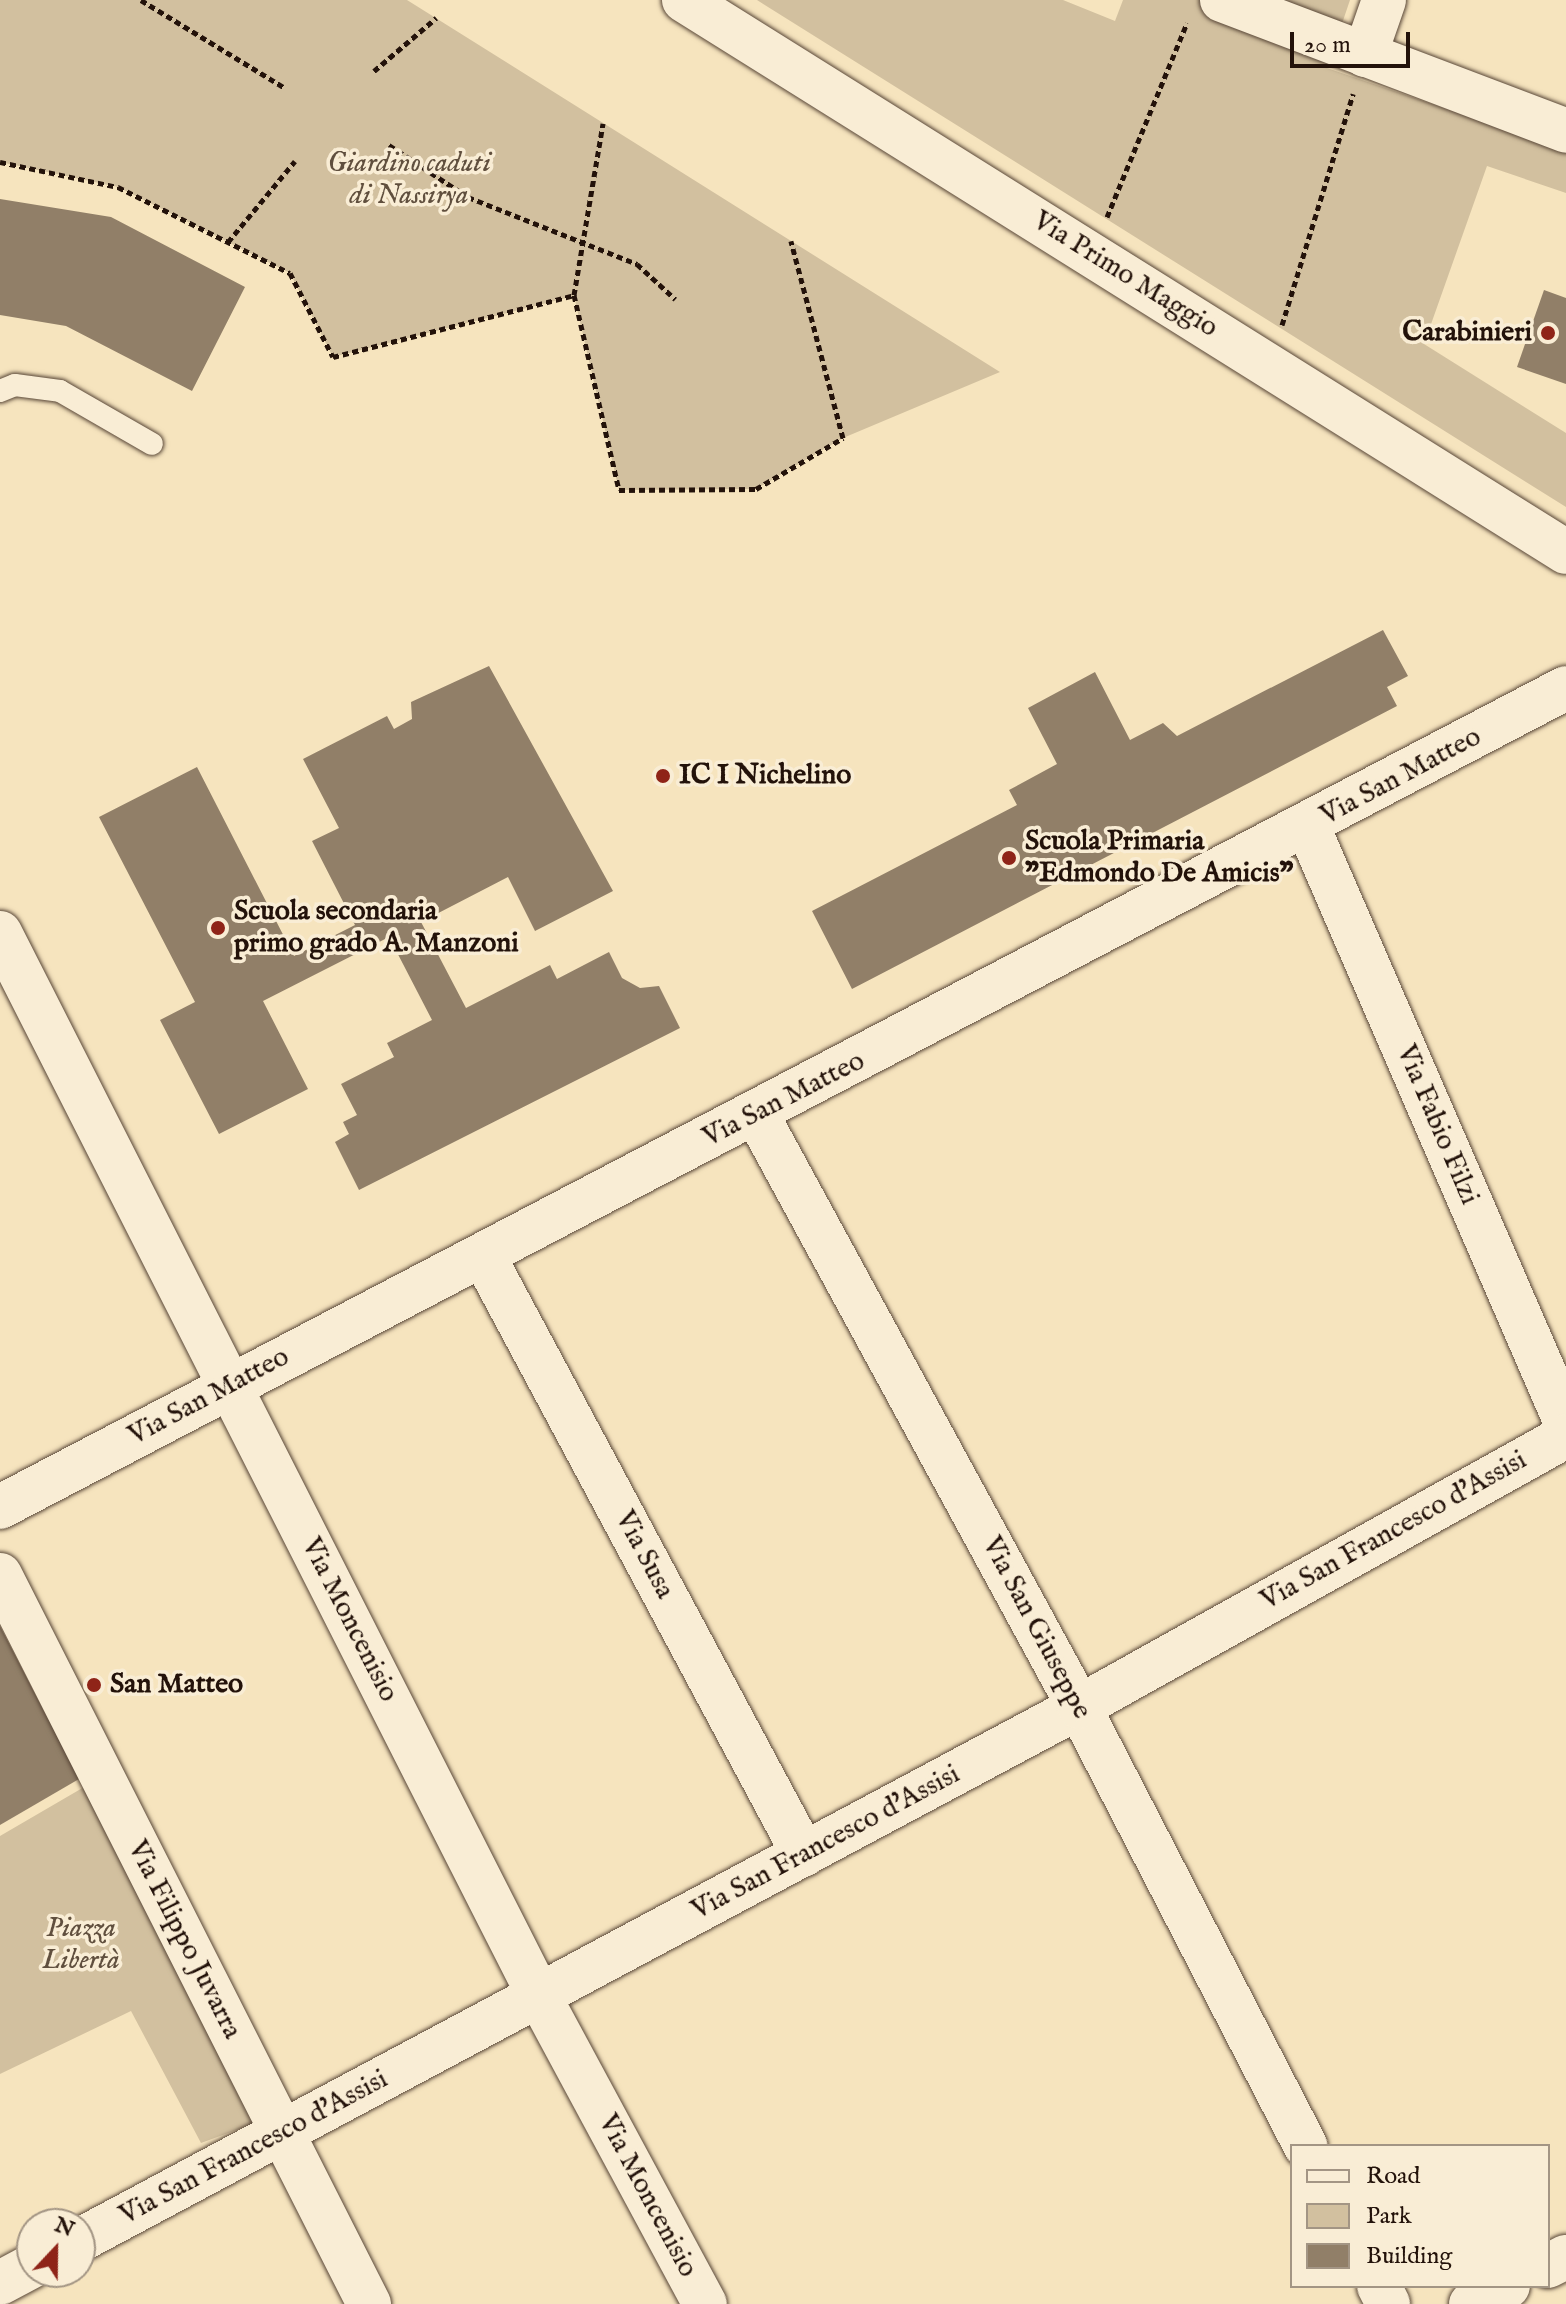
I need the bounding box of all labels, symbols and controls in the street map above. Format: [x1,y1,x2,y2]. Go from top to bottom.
scale bar [1294,16,1414,66]
text: 20 m [1304,30,1351,61]
park label: Giardino caduti di Nassirya [327,147,491,213]
street label: Via Primo Maggio [1026,205,1224,345]
place label: Carabinieri [1402,316,1532,350]
marker: Carabinieri [1539,324,1557,342]
street label: Via San Matteo [1315,721,1487,833]
place label: IC I Nichelino [679,759,851,793]
marker: IC I Nichelino [654,767,672,785]
place label: Scuola Primaria "Edmondo De Amicis" [1025,825,1294,891]
marker: Scuola Primaria "Edmondo De Amicis" [1000,849,1018,867]
place label: Scuola secondaria primo grado A. Manzoni [234,895,519,961]
marker: Scuola secondaria primo grado A. Manzoni [209,919,227,937]
street label: Via Fabio Filzi [1388,1040,1486,1210]
street label: Via San Matteo [697,1045,871,1155]
street label: Via San Matteo [123,1341,295,1453]
street label: Via San Francesco d'Assisi [1255,1444,1533,1618]
street label: Via Susa [607,1505,681,1605]
street label: Via San Giuseppe [974,1531,1098,1725]
street label: Via Moncenisio [293,1532,405,1708]
place label: San Matteo [110,1668,243,1702]
marker: San Matteo [85,1676,103,1694]
street label: Via San Francesco d'Assisi [686,1758,966,1928]
street label: Via Filippo Juvarra [119,1835,249,2045]
park label: Piazza Libertà [42,1912,120,1978]
street label: Via San Francesco d'Assisi [114,2063,394,2233]
street label: Via Moncenisio [590,2109,704,2283]
legend [1290,2144,1550,2288]
text: Road [1366,2161,1420,2192]
text: Park [1366,2201,1412,2232]
north arrow [16,2208,96,2288]
text: N [50,2211,78,2244]
text: Building [1366,2241,1452,2272]

